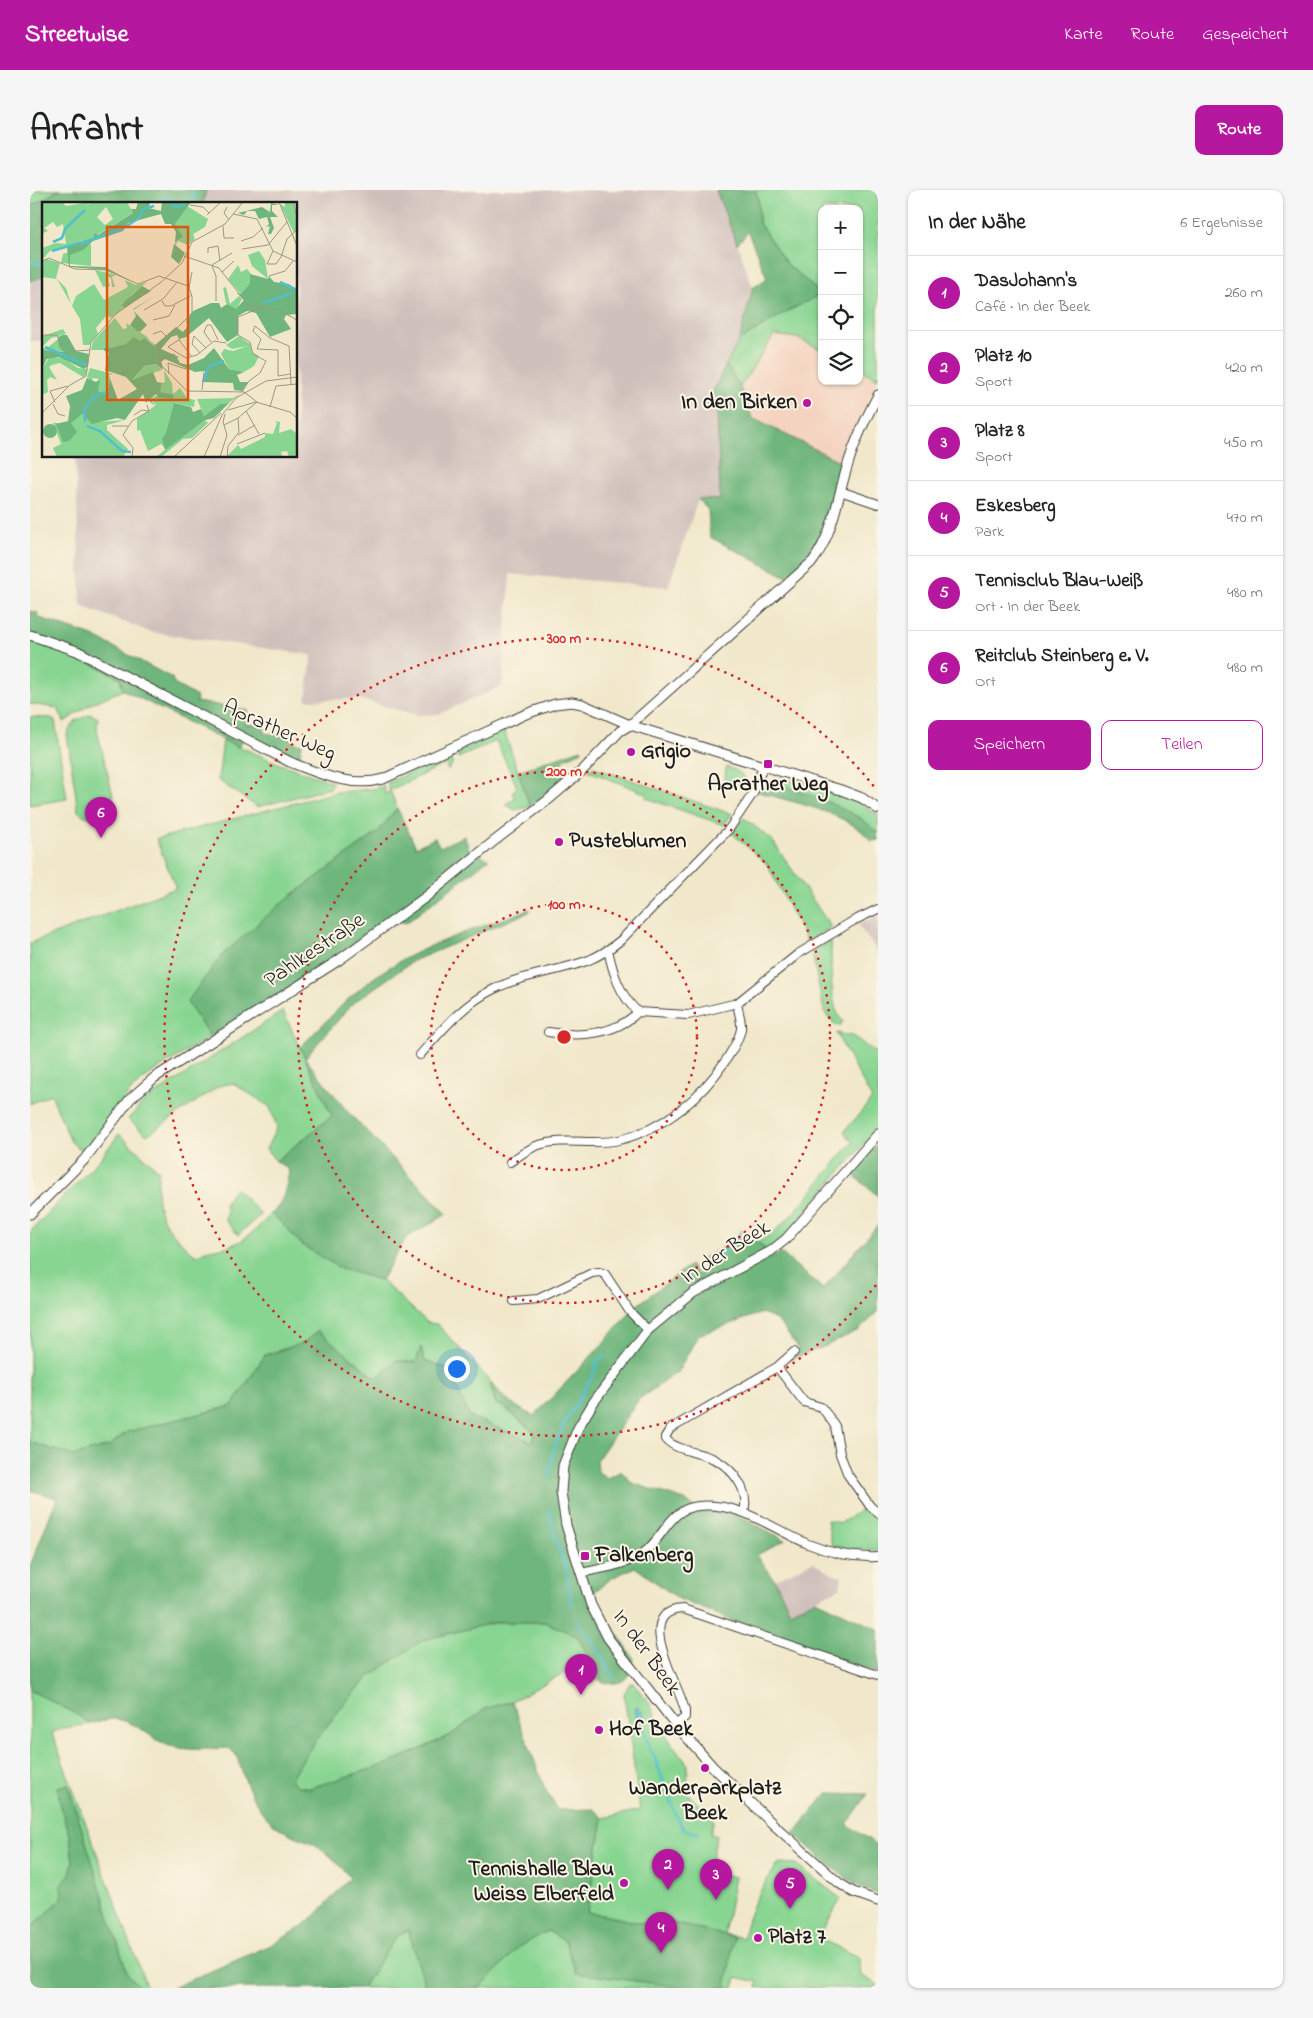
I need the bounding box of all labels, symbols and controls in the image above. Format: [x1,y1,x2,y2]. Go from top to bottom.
text: Streetwise [25,18,129,53]
text: Karte [1064,22,1102,48]
text: Route [1130,22,1174,48]
text: Gespeichert [1202,22,1288,48]
text: Anfahrt [30,105,143,156]
button: Route [1195,105,1283,155]
inset map [42,202,298,458]
map controls [818,205,863,385]
button: + [818,205,863,250]
text: In der Nähe [928,208,1026,238]
text: 6 Ergebnisse [1180,211,1263,235]
button: − [818,250,863,295]
text: DasJohann's [975,268,1077,295]
text: 1 [941,281,947,305]
text: 260 m [1225,281,1263,305]
button: locate [818,295,863,340]
text: Café · In der Beek [975,295,1090,319]
button: layers [818,340,863,385]
text: Platz 10 [975,343,1032,370]
text: 2 [940,356,948,380]
text: 420 m [1225,356,1263,380]
text: Sport [975,370,1013,394]
place label: In den Birken [681,387,797,419]
marker: In den Birken [801,397,813,409]
text: Platz 8 [975,418,1025,445]
text: 3 [941,431,947,455]
text: 450 m [1224,431,1263,455]
text: Sport [975,445,1013,469]
text: Eskesberg [975,493,1056,520]
text: 4 [941,506,947,530]
text: 470 m [1226,506,1263,530]
text: Park [975,520,1004,544]
text: Tennisclub Blau-Weiß [975,568,1143,595]
text: 5 [939,581,949,605]
text: 480 m [1227,581,1263,605]
text: Ort · In der Beek [975,595,1080,619]
text: 300 m [546,628,582,650]
text: Reitclub Steinberg e. V. [975,643,1149,670]
text: 6 [940,656,948,680]
text: 480 m [1227,656,1263,680]
text: Ort [975,670,996,694]
street label: Aprather Weg [217,692,341,771]
button: Speichern [928,720,1091,770]
button: Teilen [1101,720,1263,770]
place label: Grigio [641,736,691,769]
marker: Grigio [625,746,637,758]
marker: Aprather Weg [762,758,774,770]
text: 200 m [545,761,582,783]
place label: Aprather Weg [707,769,829,802]
pin: 6 [85,797,117,838]
place label: Pusteblumen [569,826,686,858]
marker: Pusteblumen [553,836,565,848]
text: 100 m [547,894,581,916]
street label: Pahlkestraße [258,905,372,997]
centre of rings [555,1028,573,1046]
street label: In der Beek [675,1213,777,1293]
your location [444,1356,470,1382]
place label: Falkenberg [594,1540,693,1573]
marker: Falkenberg [579,1550,591,1562]
street label: In der Beek [604,1603,689,1703]
pin: 1 [565,1654,597,1695]
place label: Hof Beek [609,1714,694,1746]
marker: Hof Beek [593,1724,605,1736]
marker: Wanderparkplatz Beek [699,1762,711,1774]
place label: Wanderparkplatz Beek [629,1773,782,1830]
pin: 2 [652,1849,684,1890]
place label: Tennishalle Blau Weiss Elberfeld [468,1854,615,1911]
pin: 3 [700,1859,732,1900]
pin: 5 [774,1868,806,1909]
marker: Tennishalle Blau Weiss Elberfeld [618,1877,630,1889]
pin: 4 [645,1912,677,1953]
place label: Platz 7 [768,1922,827,1954]
marker: Platz 7 [752,1932,764,1944]

